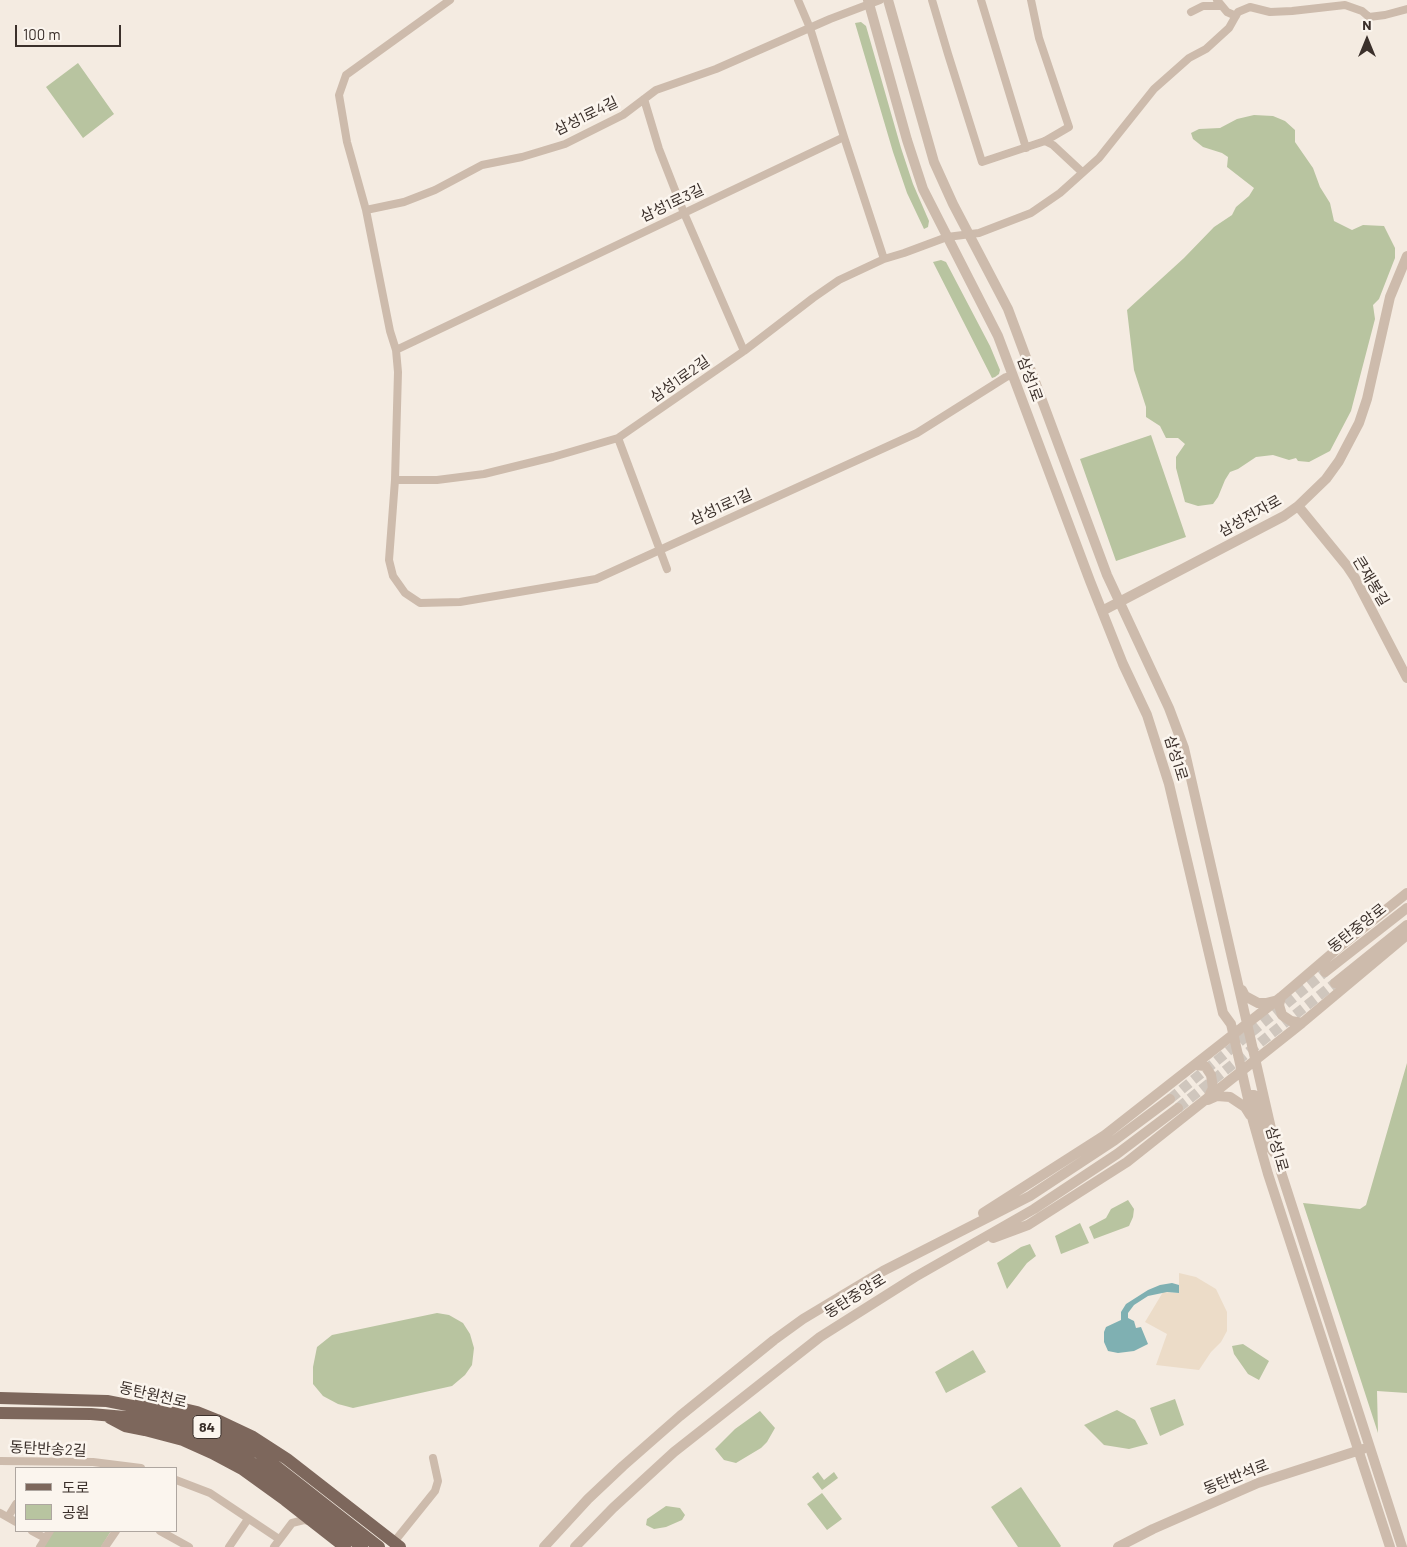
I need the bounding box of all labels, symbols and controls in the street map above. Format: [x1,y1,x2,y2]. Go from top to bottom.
scale bar [18,15,124,47]
north arrow [1342,15,1392,65]
text: N [1362,16,1372,33]
text: 100 m [23,25,61,43]
street label: 삼성1로4길 [551,93,621,139]
street label: 삼성1로3길 [637,180,707,226]
street label: 삼성1로2길 [647,352,713,406]
street label: 삼성1로 [1014,354,1046,404]
street label: 삼성1로1길 [687,485,755,529]
street label: 삼성전자로 [1215,491,1285,541]
street label: 큰재봉길 [1349,553,1393,609]
street label: 삼성1로 [1161,733,1191,783]
street label: 동탄중앙로 [1324,900,1390,956]
street label: 삼성1로 [1262,1124,1292,1174]
street label: 동탄중앙로 [821,1270,889,1322]
street label: 동탄원천로 [117,1378,189,1412]
road number: 84 [193,1415,221,1438]
street label: 동탄반송2길 [9,1438,87,1460]
street label: 동탄반석로 [1201,1456,1271,1498]
legend [15,1467,178,1532]
text: 도로 [62,1478,90,1496]
text: 공원 [62,1503,90,1521]

